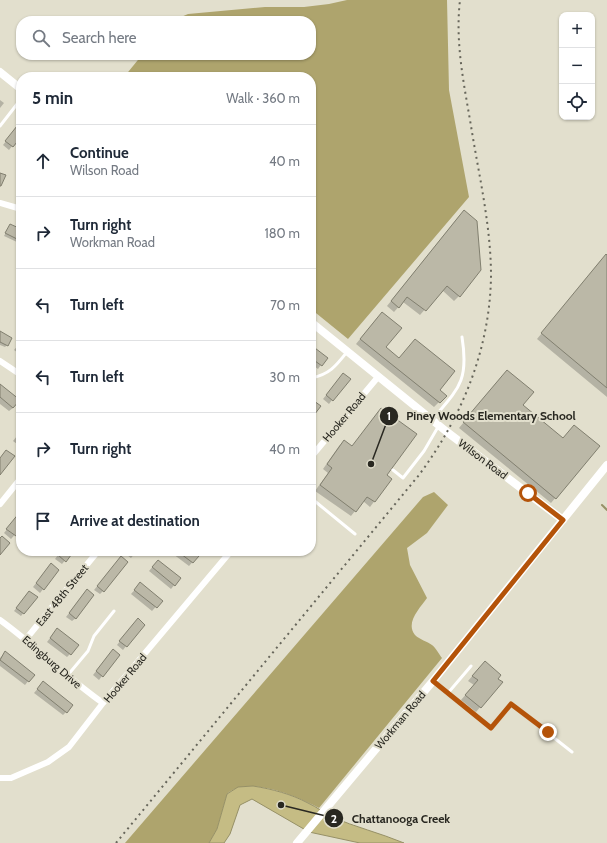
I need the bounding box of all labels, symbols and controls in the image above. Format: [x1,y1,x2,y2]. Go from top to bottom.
map controls [559,12,595,120]
button: + [559,12,595,48]
search box [16,16,316,60]
icon: search [30,27,52,49]
text: Search here [62,29,137,47]
button: − [559,48,595,84]
button: locate [559,84,595,120]
text: 5 min [32,88,73,108]
text: Walk · 360 m [226,90,300,106]
text: Continue [70,144,129,162]
icon: ahead [32,150,54,172]
text: 40 m [269,153,300,169]
text: Wilson Road [70,162,139,178]
text: Turn right [70,216,131,234]
icon: right [32,222,54,244]
text: 180 m [264,225,300,241]
text: Workman Road [70,234,155,250]
icon: left [32,294,54,316]
text: Turn left [70,296,124,314]
text: 70 m [270,297,300,313]
icon: left [32,366,54,388]
text: Turn left [70,368,124,386]
text: 30 m [270,369,300,385]
street label: Hooker Road [319,390,369,444]
callout: Piney Woods Elementary School [379,404,584,428]
text: 1 [387,408,391,423]
text: Piney Woods Elementary School [406,408,576,423]
street label: Wilson Road [455,436,511,482]
icon: right [32,438,54,460]
text: Turn right [70,440,131,458]
text: 40 m [269,441,300,457]
route start [519,484,537,502]
icon: arrive [32,510,54,532]
text: Arrive at destination [70,512,200,530]
street label: East 48th Street [33,561,91,629]
street label: Edingburg Drive [20,632,85,692]
street label: Hooker Road [100,651,150,705]
street label: Workman Road [372,688,428,752]
route end [539,723,557,741]
callout: Chattanooga Creek [324,806,459,830]
text: 2 [331,811,337,826]
text: Chattanooga Creek [352,811,450,826]

